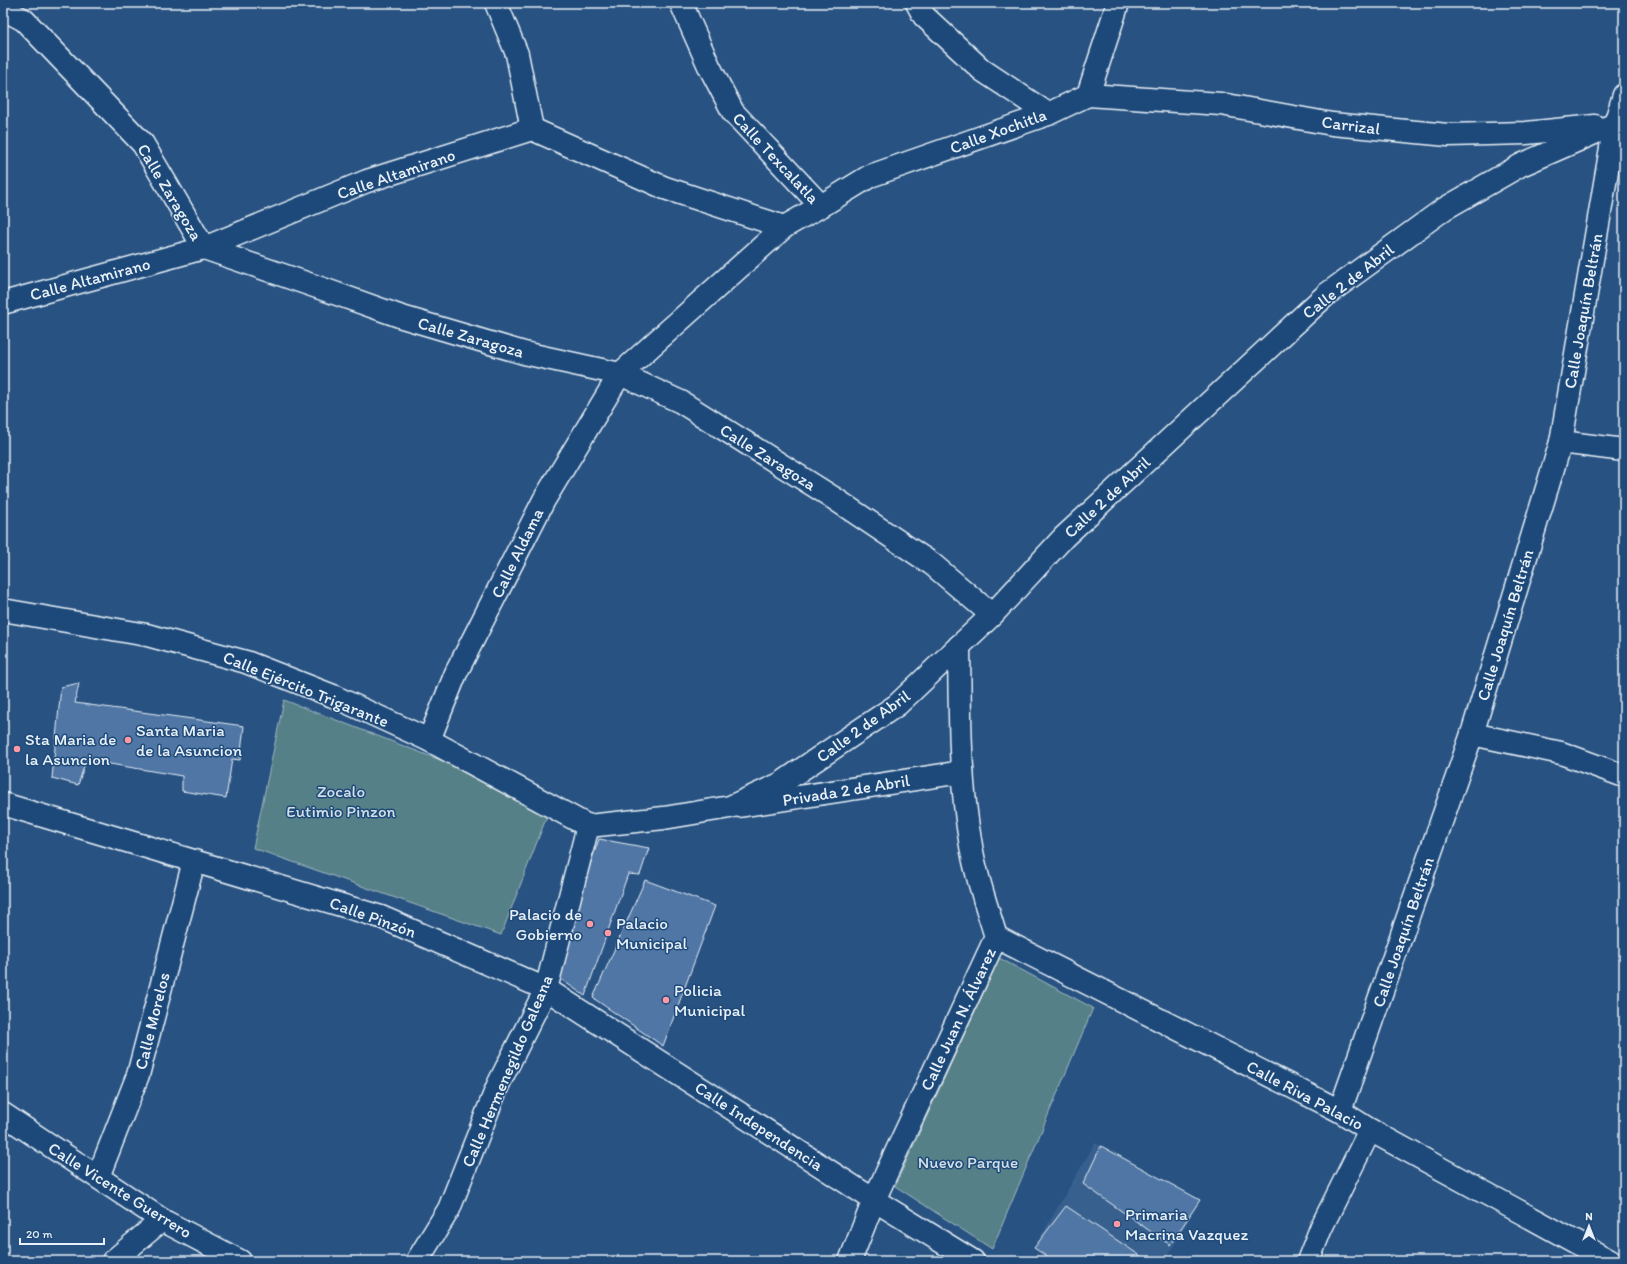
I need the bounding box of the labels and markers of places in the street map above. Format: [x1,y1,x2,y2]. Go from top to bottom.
place label: Santa Maria de la Asuncion [136,720,243,760]
place label: Sta Maria de la Asuncion [25,729,116,769]
marker: Santa Maria de la Asuncion [123,735,133,745]
marker: Sta Maria de la Asuncion [12,744,22,754]
place label: Palacio de Gobierno [509,904,582,944]
place label: Palacio Municipal [616,913,688,953]
marker: Palacio de Gobierno [585,919,595,929]
marker: Palacio Municipal [603,928,613,938]
place label: Policia Municipal [674,980,746,1020]
marker: Policia Municipal [661,995,671,1005]
place label: Primaria Macrina Vazquez [1125,1204,1248,1244]
marker: Primaria Macrina Vazquez [1112,1219,1122,1229]

